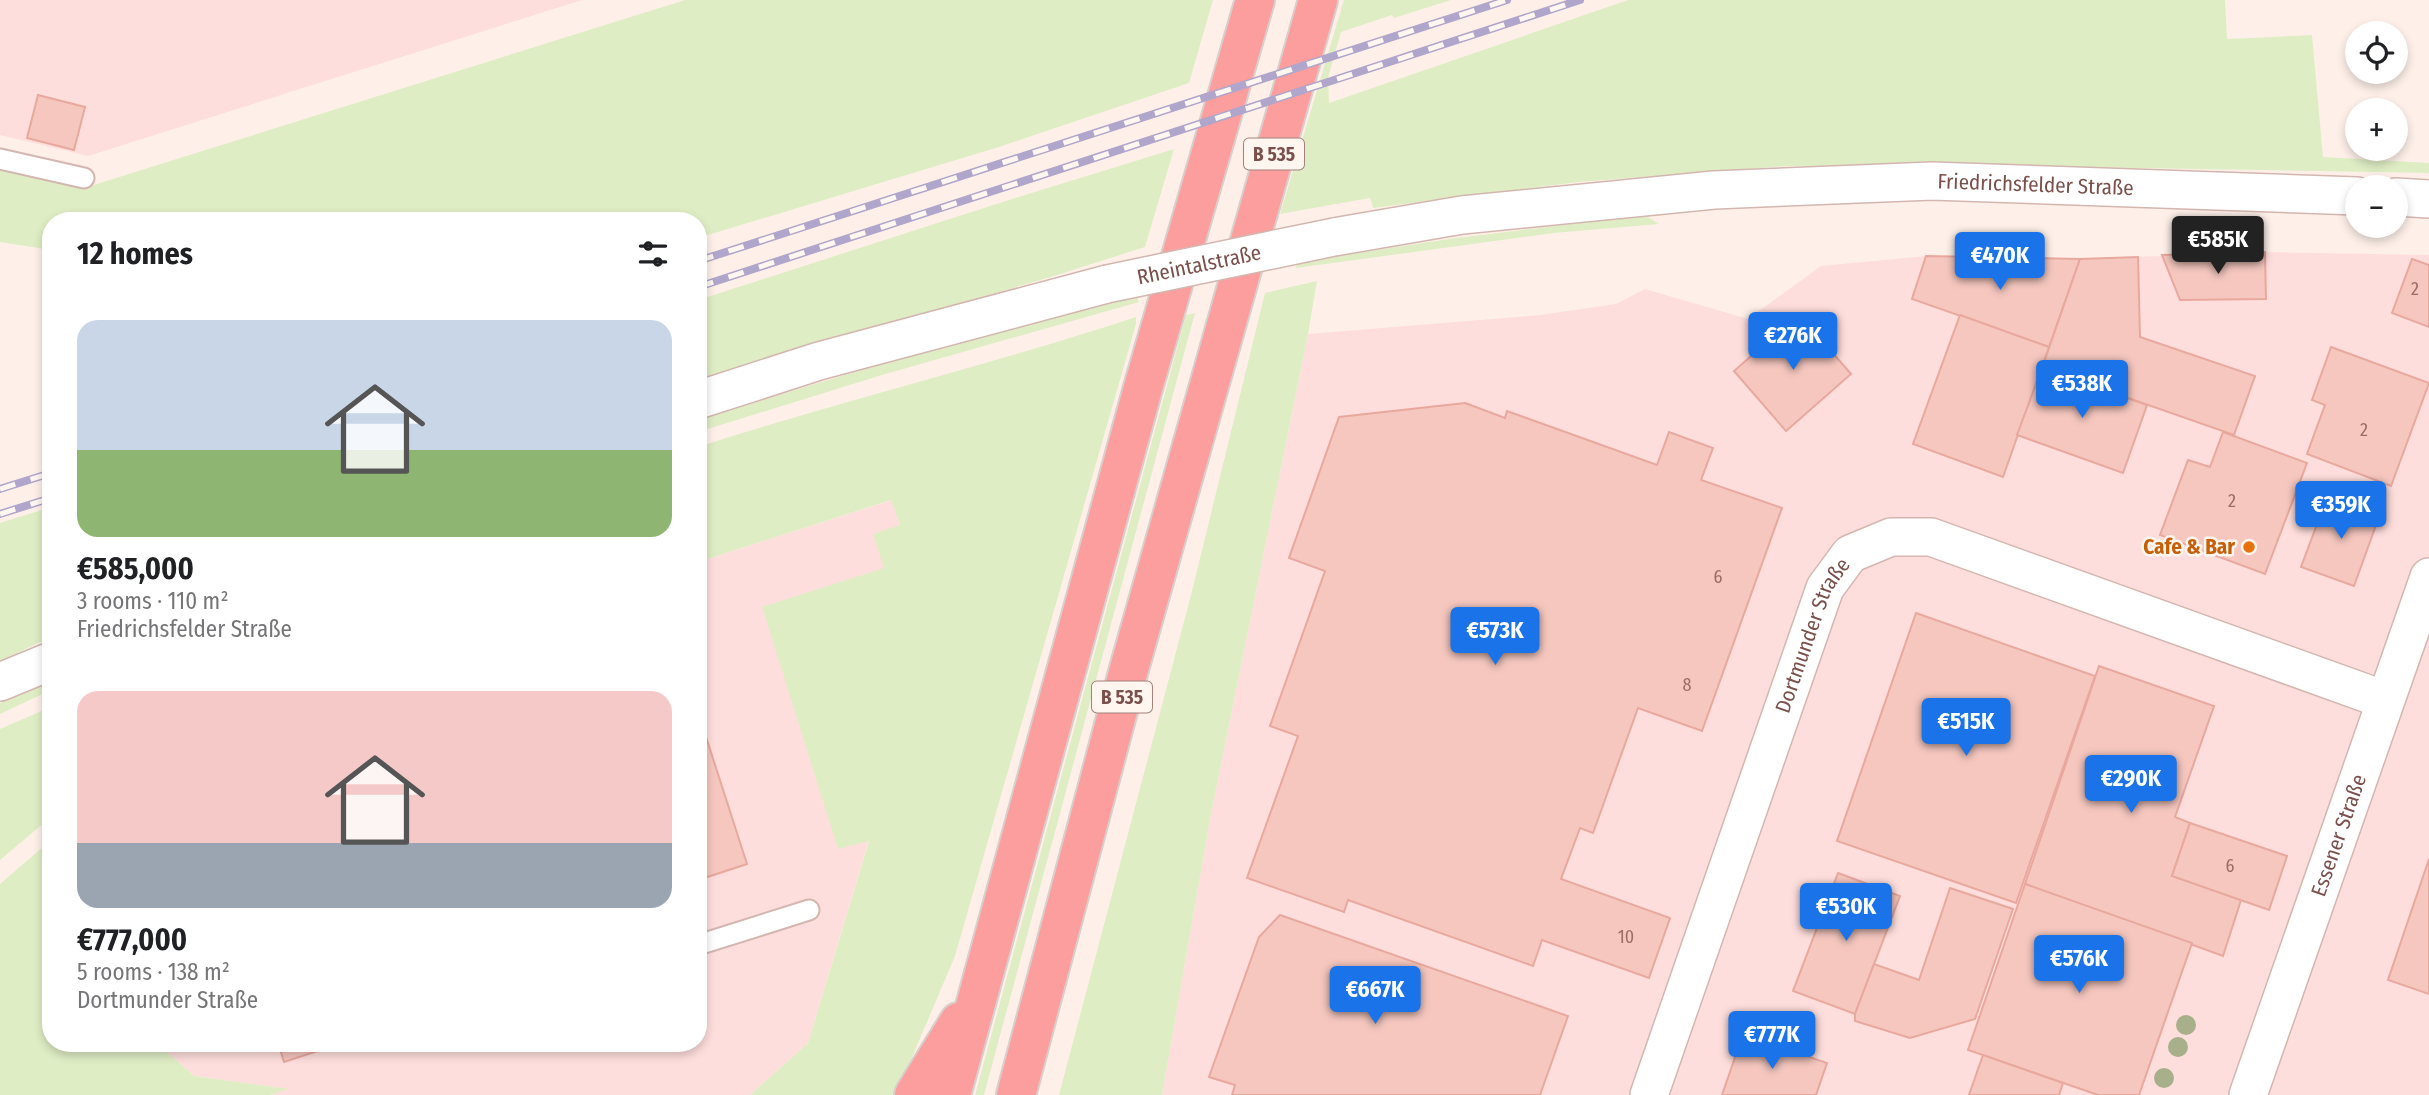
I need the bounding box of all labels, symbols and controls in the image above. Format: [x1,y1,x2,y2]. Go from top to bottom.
map controls [2345,21,2408,238]
button: locate [2345,21,2408,84]
button: + [2345,98,2408,161]
road number: B 535 [1244,138,1304,170]
street label: Friedrichsfelder Straße [1937,168,2134,201]
button: − [2345,175,2408,238]
pin: €585K [2169,216,2267,276]
text: €585K [2188,225,2248,253]
pin: €470K [1951,232,2049,292]
icon: filters [634,235,672,273]
text: 12 homes [77,236,193,272]
street label: Rheintalstraße [1135,239,1263,290]
text: €470K [1971,241,2029,269]
house number: 2 [2411,278,2419,300]
pin: €276K [1744,312,1842,372]
text: €276K [1764,321,1822,349]
pin: €538K [2033,360,2131,420]
icon: home [312,366,438,492]
text: €538K [2052,369,2112,397]
house number: 2 [2360,419,2368,441]
pin: €359K [2292,482,2390,541]
house number: 2 [2228,490,2236,512]
text: €359K [2311,490,2371,518]
place label: Cafe & Bar [2143,534,2235,560]
marker: Cafe & Bar [2241,539,2257,555]
text: €585,000 [77,551,194,587]
street label: Dortmunder Straße [1770,553,1856,716]
house number: 6 [1714,566,1723,588]
text: 3 rooms · 110 m² [77,587,228,615]
pin: €573K [1446,608,1544,667]
text: Friedrichsfelder Straße [77,615,292,643]
text: €573K [1466,616,1524,644]
house number: 8 [1683,674,1692,696]
road number: B 535 [1092,682,1152,712]
pin: €515K [1917,698,2015,758]
text: €515K [1938,707,1994,735]
icon: home [312,737,438,863]
pin: €290K [2082,756,2180,815]
text: €290K [2101,764,2161,792]
street label: Essener Straße [2305,771,2372,900]
house number: 6 [2226,855,2235,877]
pin: €530K [1797,884,1895,943]
text: €530K [1816,892,1876,920]
text: €777,000 [77,922,187,958]
house number: 10 [1618,926,1634,948]
pin: €576K [2030,936,2128,995]
text: €576K [2050,944,2108,972]
text: 5 rooms · 138 m² [77,958,230,986]
pin: €667K [1326,967,1424,1026]
text: €667K [1346,975,1404,1003]
text: Dortmunder Straße [77,986,258,1014]
pin: €777K [1723,1012,1821,1071]
text: €777K [1744,1020,1800,1048]

